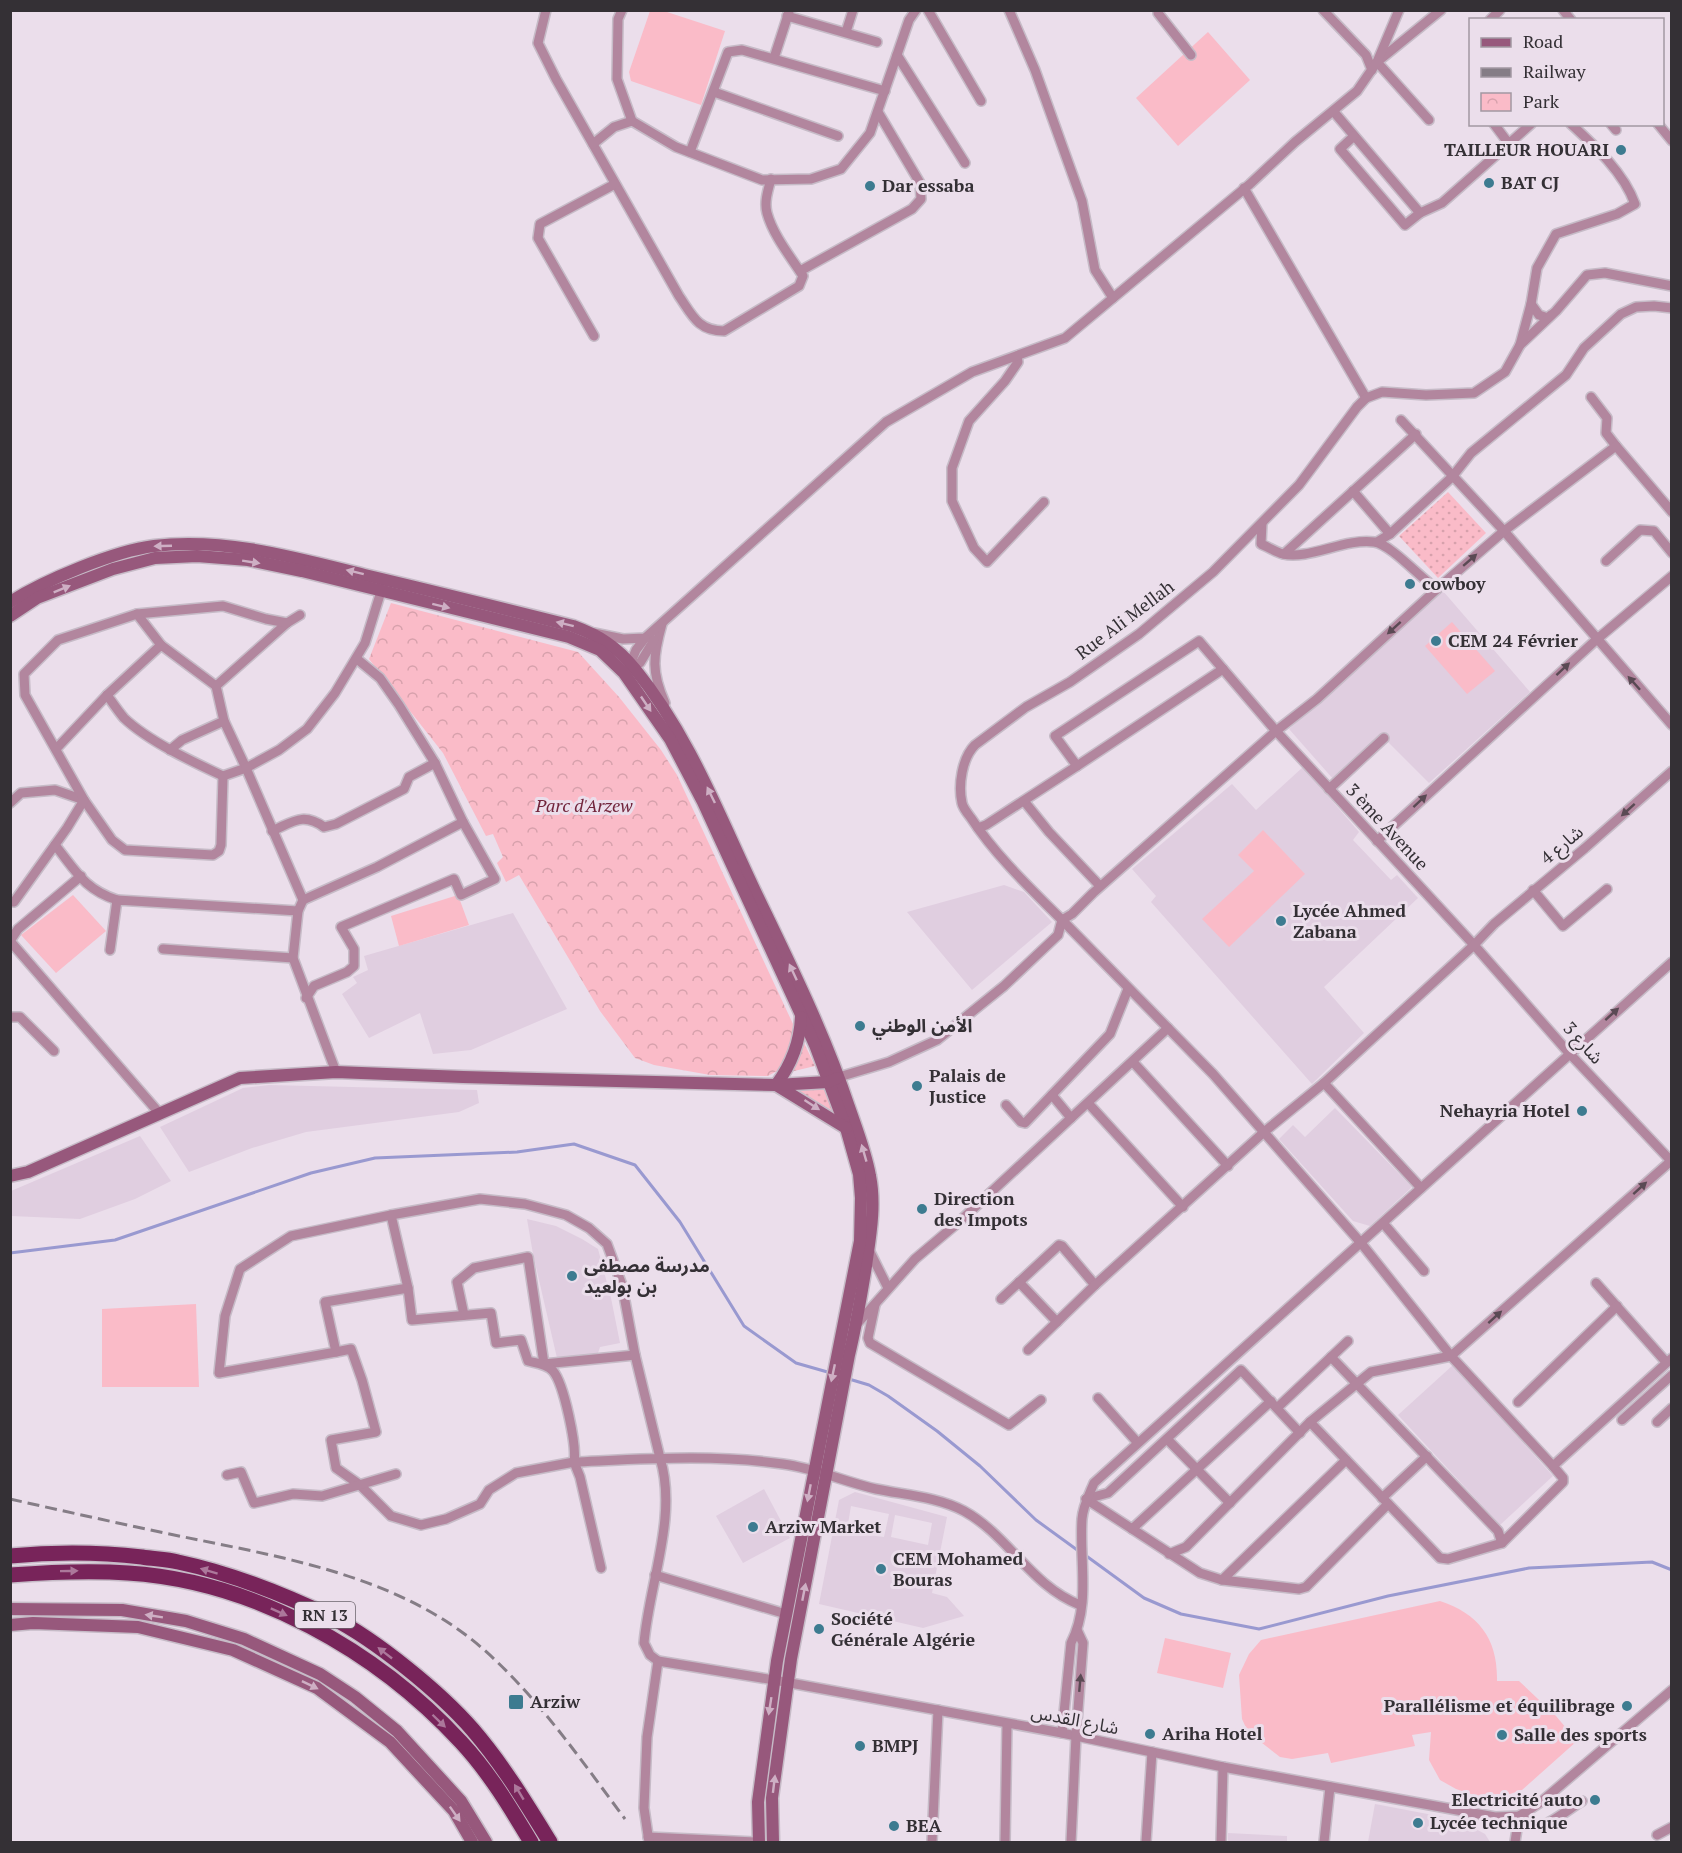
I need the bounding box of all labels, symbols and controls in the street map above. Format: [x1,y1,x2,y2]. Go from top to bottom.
legend [1469,18,1664,126]
text: Road [1523,29,1563,53]
text: Railway [1523,59,1587,83]
text: Park [1523,89,1560,113]
place label: TAILLEUR HOUARI [1444,137,1609,161]
marker: TAILLEUR HOUARI [1614,143,1628,157]
place label: BAT CJ [1501,170,1560,194]
place label: Dar essaba [882,173,974,197]
marker: BAT CJ [1482,176,1496,190]
marker: Dar essaba [863,179,877,193]
one-way arrow [153,541,172,550]
one-way arrow [1462,554,1477,567]
one-way arrow [242,557,261,566]
one-way arrow [346,567,364,577]
place label: cowboy [1422,571,1486,595]
street label: Rue Ali Mellah [1070,574,1179,664]
marker: cowboy [1403,577,1417,591]
one-way arrow [53,583,71,593]
one-way arrow [432,601,451,611]
one-way arrow [556,619,574,628]
one-way arrow [1387,621,1401,635]
place label: CEM 24 Février [1448,628,1578,652]
marker: CEM 24 Février [1429,634,1443,648]
one-way arrow [1556,663,1570,677]
one-way arrow [1627,675,1641,690]
one-way arrow [641,696,652,713]
street label: 3 ème Avenue [1341,778,1434,875]
one-way arrow [707,786,716,803]
park label: Parc d'Arzew [534,793,633,817]
one-way arrow [1413,795,1427,809]
one-way arrow [1621,803,1636,816]
street label: شارع 4 [1535,819,1590,871]
place label: Lycée Ahmed Zabana [1293,898,1406,943]
marker: Lycée Ahmed Zabana [1274,914,1288,928]
one-way arrow [789,963,798,980]
one-way arrow [1605,1007,1620,1021]
place label: الأمن الوطني [872,1013,972,1040]
street label: شارع 3 [1556,1016,1609,1071]
marker: الأمن الوطني [853,1019,867,1033]
place label: Palais de Justice [929,1063,1006,1108]
marker: Palais de Justice [910,1079,924,1093]
place label: Nehayria Hotel [1440,1098,1570,1122]
one-way arrow [803,1100,820,1111]
marker: Nehayria Hotel [1575,1104,1589,1118]
one-way arrow [859,1144,868,1162]
one-way arrow [1633,1181,1648,1195]
place label: Direction des Impots [934,1186,1028,1231]
marker: Direction des Impots [915,1202,929,1216]
place label: مدرسة مصطفى بن بولعيد [584,1253,710,1298]
marker: مدرسة مصطفى بن بولعيد [565,1269,579,1283]
one-way arrow [1487,1311,1502,1324]
one-way arrow [828,1364,837,1383]
one-way arrow [804,1484,813,1503]
place label: Arziw Market [765,1514,882,1538]
marker: Arziw Market [746,1520,760,1534]
place label: CEM Mohamed Bouras [893,1546,1023,1591]
marker: CEM Mohamed Bouras [874,1562,888,1576]
one-way arrow [59,1566,78,1576]
one-way arrow [200,1566,218,1575]
one-way arrow [800,1582,809,1601]
road number: RN 13 [295,1602,355,1628]
place label: Société Générale Algérie [831,1606,975,1651]
one-way arrow [270,1607,288,1617]
one-way arrow [145,1611,164,1620]
marker: Société Générale Algérie [812,1622,826,1636]
one-way arrow [377,1646,393,1659]
one-way arrow [1075,1673,1085,1692]
one-way arrow [302,1681,319,1690]
place label: Arziw [530,1689,581,1713]
marker: Arziw [507,1693,525,1711]
place label: Parallélisme et équilibrage [1384,1693,1615,1717]
one-way arrow [765,1696,774,1715]
street label: شارع القدس [1029,1699,1121,1742]
marker: Parallélisme et équilibrage [1620,1699,1634,1713]
one-way arrow [432,1713,446,1727]
place label: Ariha Hotel [1162,1721,1263,1745]
place label: Salle des sports [1514,1722,1647,1746]
marker: Ariha Hotel [1143,1727,1157,1741]
marker: Salle des sports [1495,1728,1509,1742]
place label: BMPJ [872,1733,919,1757]
marker: BMPJ [853,1739,867,1753]
one-way arrow [769,1775,779,1794]
one-way arrow [514,1784,525,1800]
place label: Electricité auto [1452,1787,1583,1811]
marker: Electricité auto [1588,1793,1602,1807]
one-way arrow [449,1806,460,1822]
place label: Lycée technique [1430,1810,1568,1834]
place label: BEA [906,1813,943,1837]
marker: Lycée technique [1411,1816,1425,1830]
marker: BEA [887,1819,901,1833]

